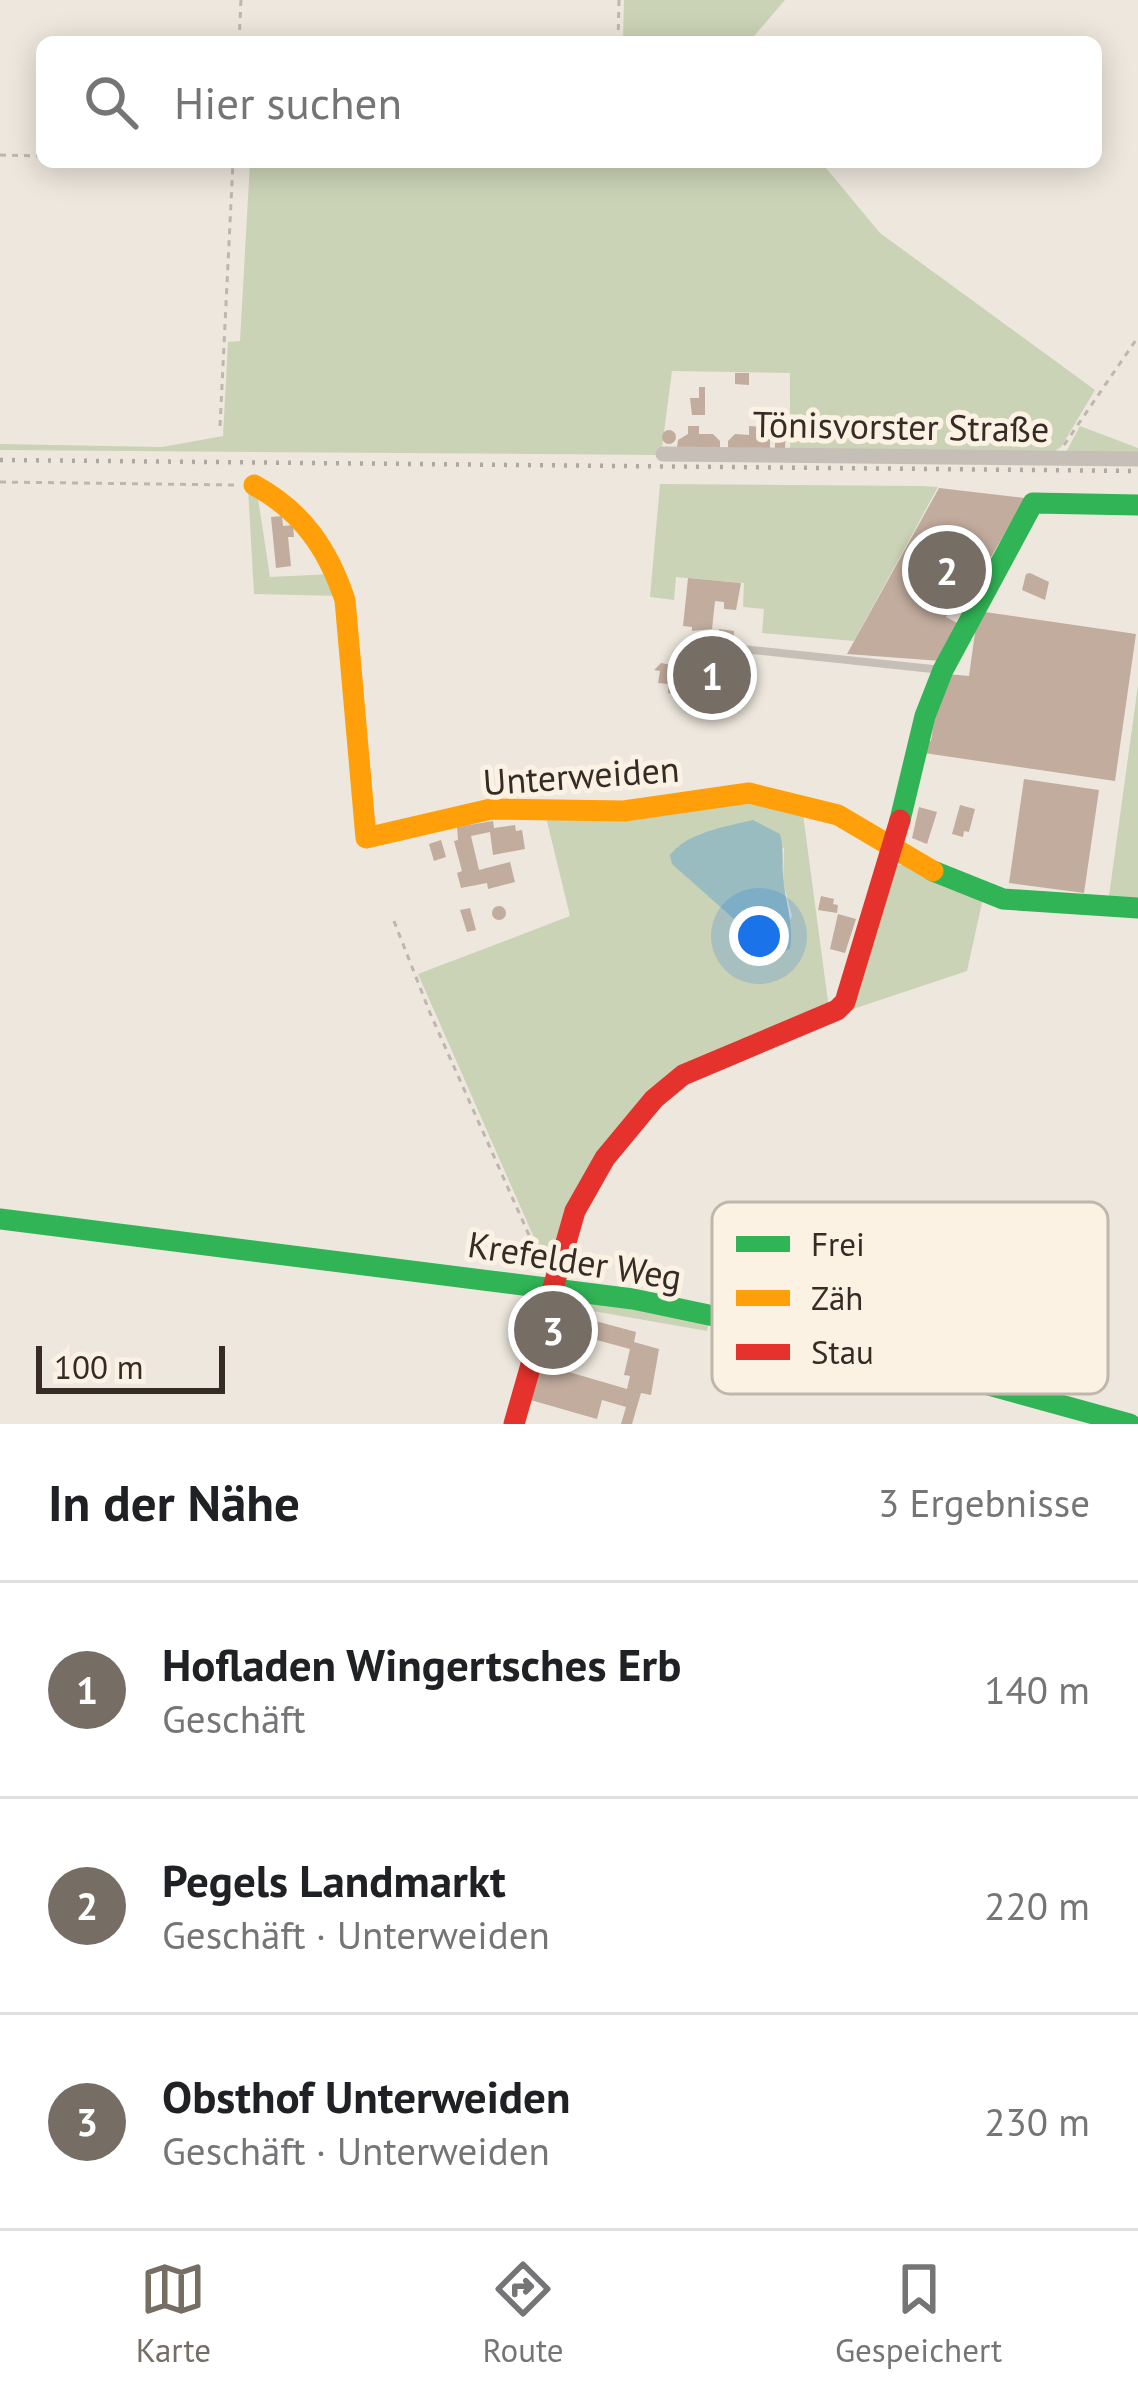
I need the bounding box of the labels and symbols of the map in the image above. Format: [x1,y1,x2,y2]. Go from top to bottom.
street label: Tönisvorster Straße [752,400,1050,452]
pin: 2 [908,525,986,615]
pin: 1 [673,630,751,720]
street label: Unterweiden [481,745,681,805]
your location [729,906,789,966]
legend [712,1202,1108,1394]
street label: Krefelder Weg [465,1220,685,1300]
text: Frei [811,1222,865,1265]
text: Zäh [811,1276,863,1319]
pin: 3 [514,1285,592,1375]
text: Stau [811,1330,874,1373]
scale bar [36,1340,225,1393]

